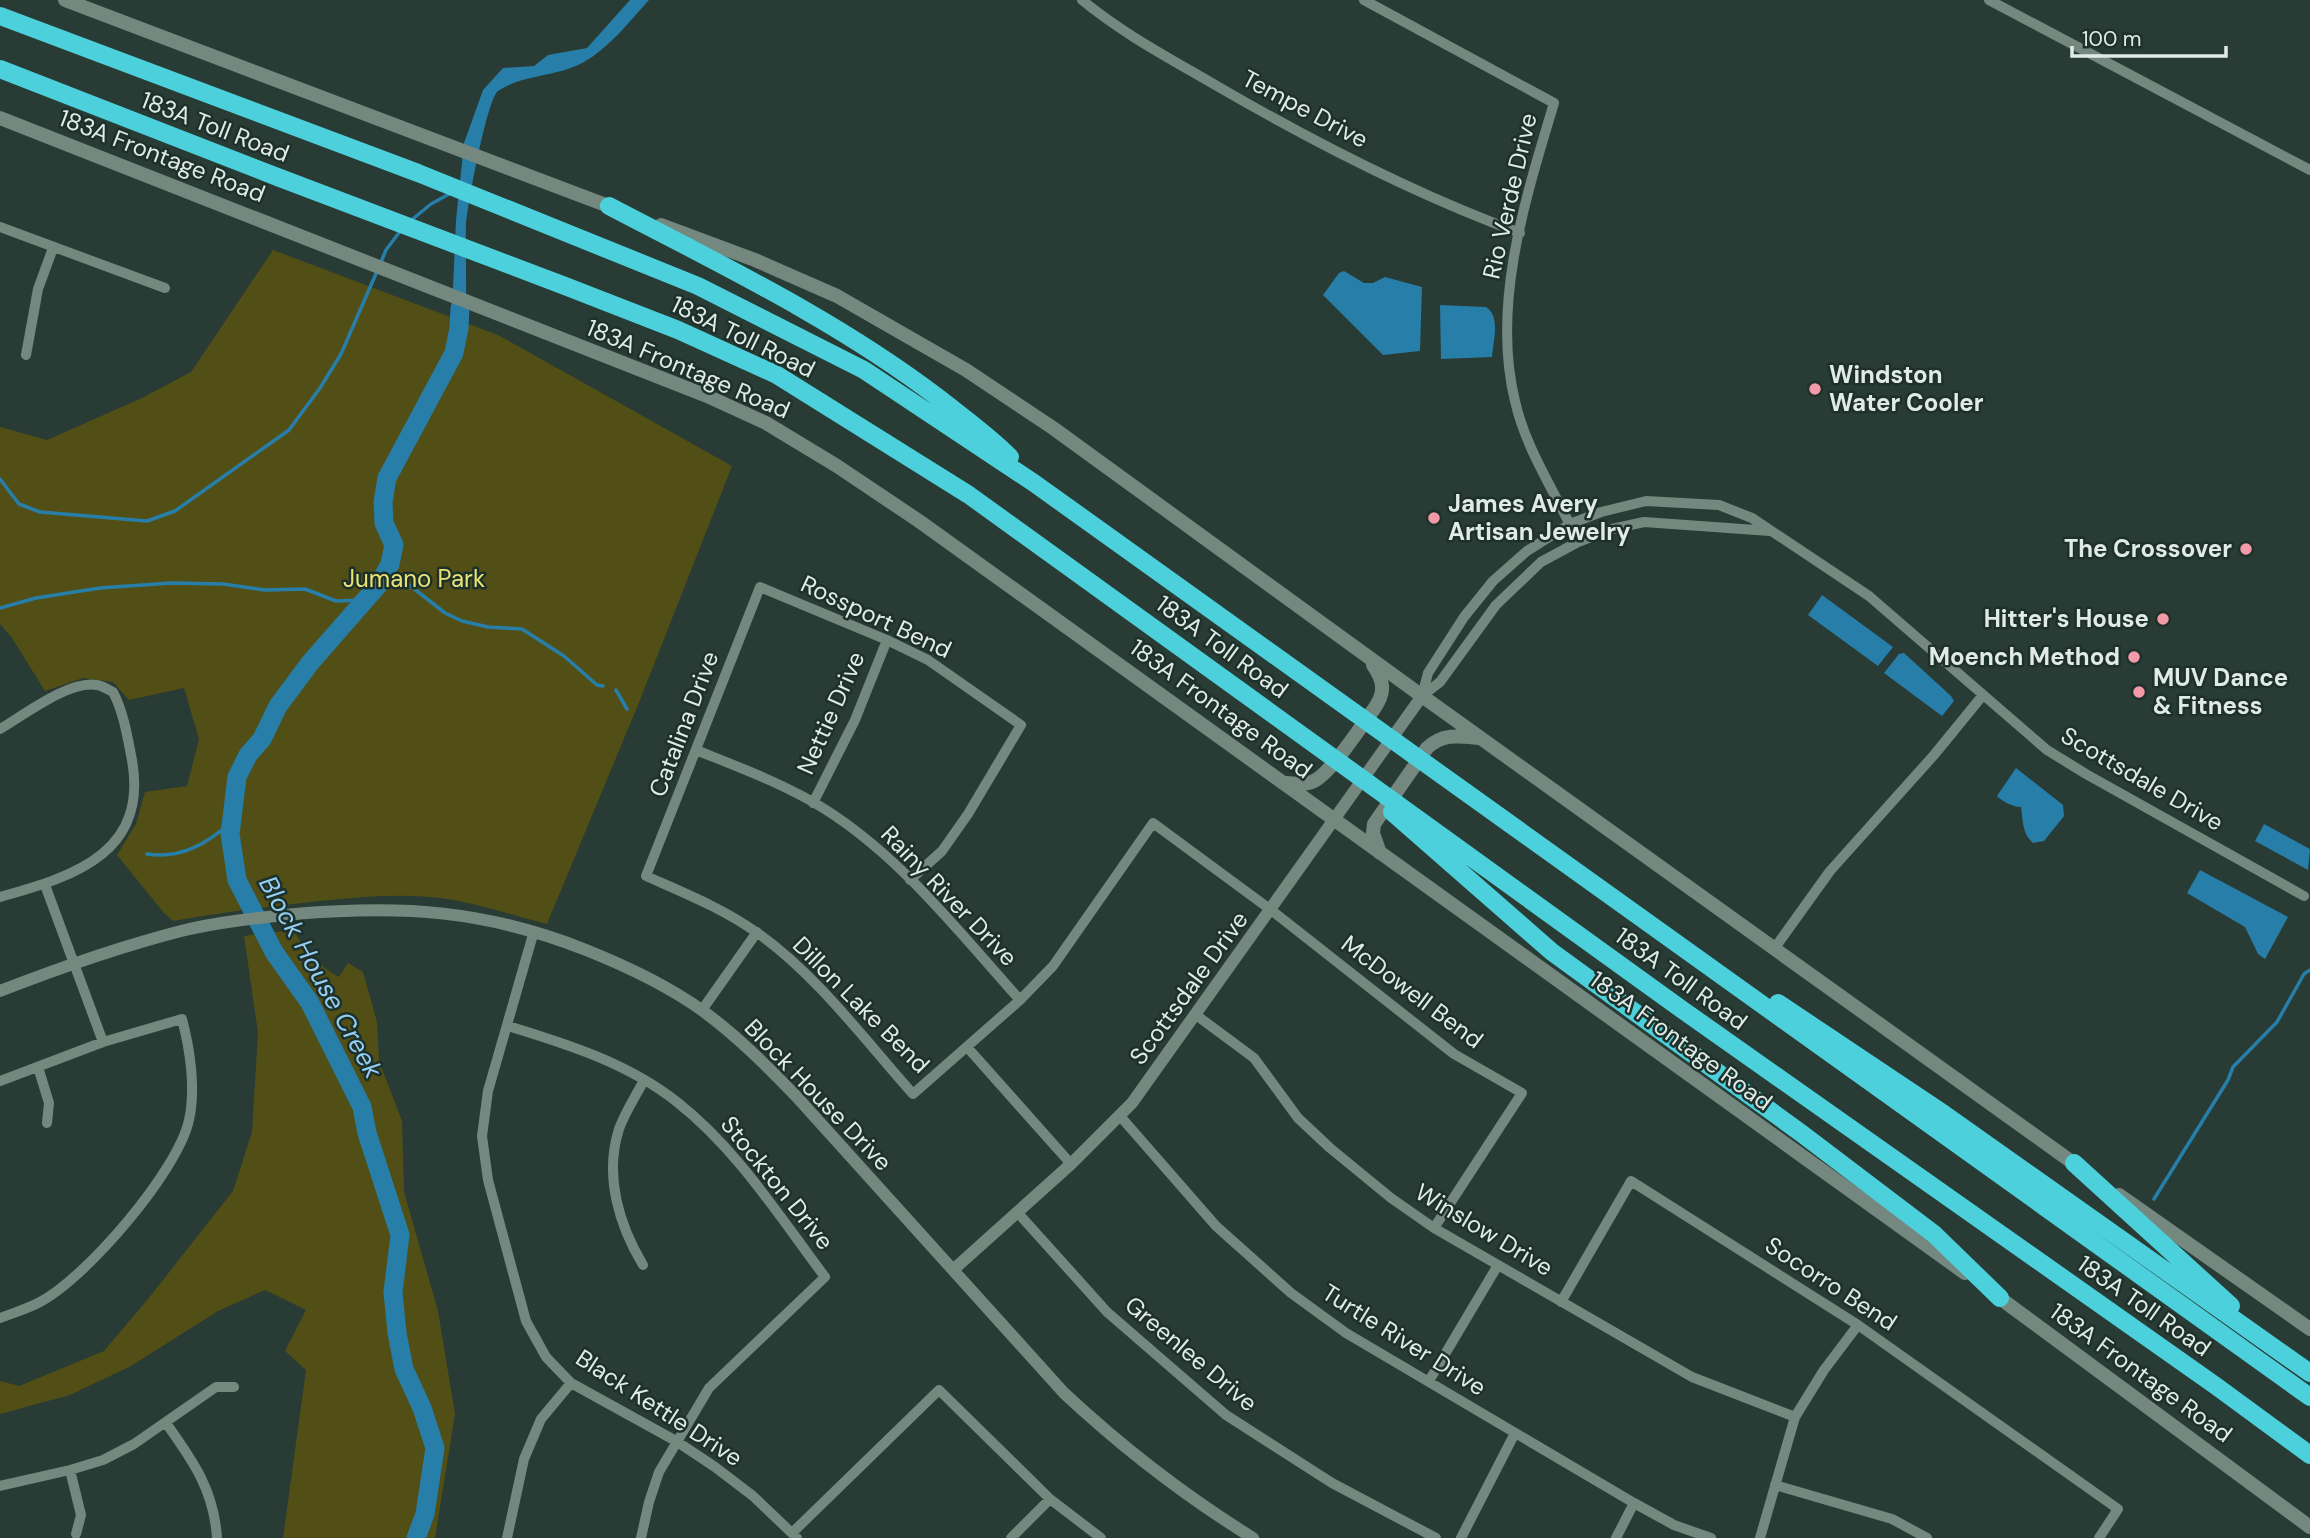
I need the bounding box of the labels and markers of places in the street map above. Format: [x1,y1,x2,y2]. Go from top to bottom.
place label: Windston Water Cooler [1829,359,1984,418]
marker: Windston Water Cooler [1807,381,1823,397]
place label: James Avery Artisan Jewelry [1448,488,1631,547]
marker: James Avery Artisan Jewelry [1426,510,1442,526]
place label: The Crossover [2064,533,2232,564]
marker: The Crossover [2238,541,2254,557]
place label: Hitter's House [1984,603,2149,634]
marker: Hitter's House [2155,611,2171,627]
place label: Moench Method [1929,641,2120,672]
marker: Moench Method [2126,649,2142,665]
place label: MUV Dance & Fitness [2153,662,2288,721]
marker: MUV Dance & Fitness [2131,684,2147,700]

